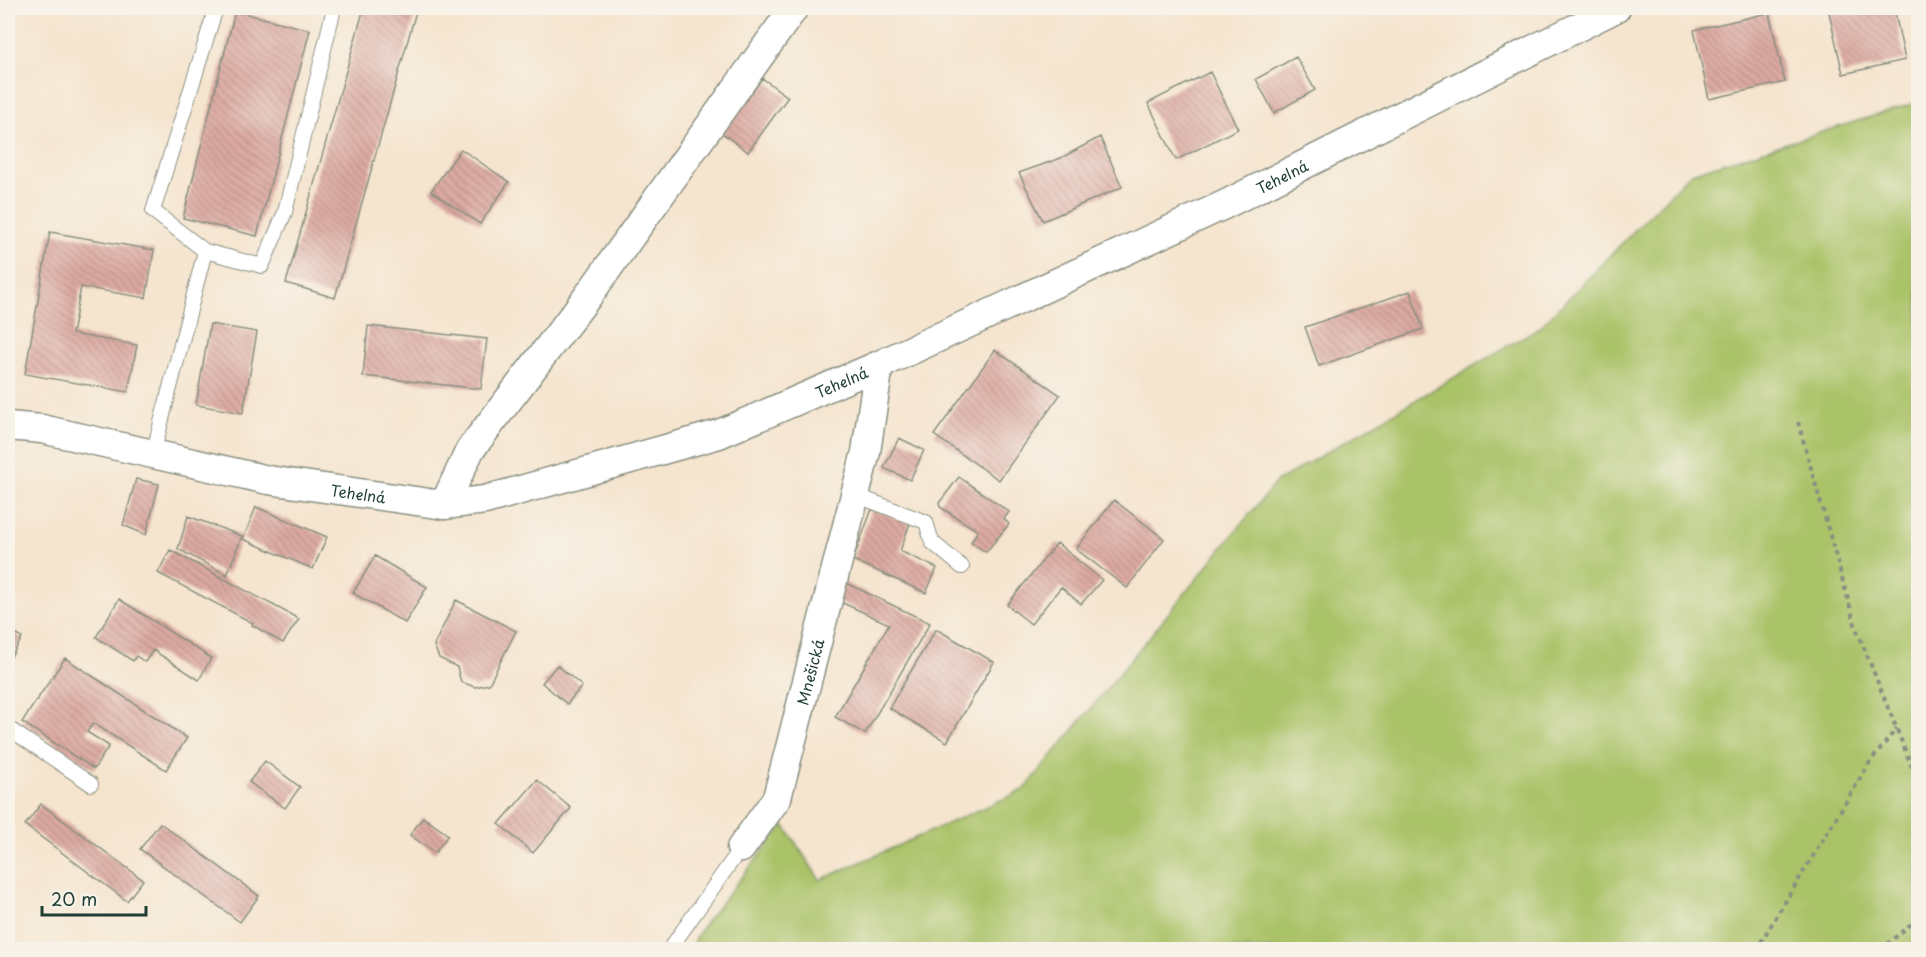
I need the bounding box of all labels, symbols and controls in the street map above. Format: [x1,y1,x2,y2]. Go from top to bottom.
street label: Tehelná [1252,153,1312,199]
street label: Tehelná [811,360,872,403]
street label: Tehelná [329,478,388,508]
street label: Mnešická [790,636,829,707]
scale bar [42,879,146,917]
text: 20 m [51,885,97,912]

